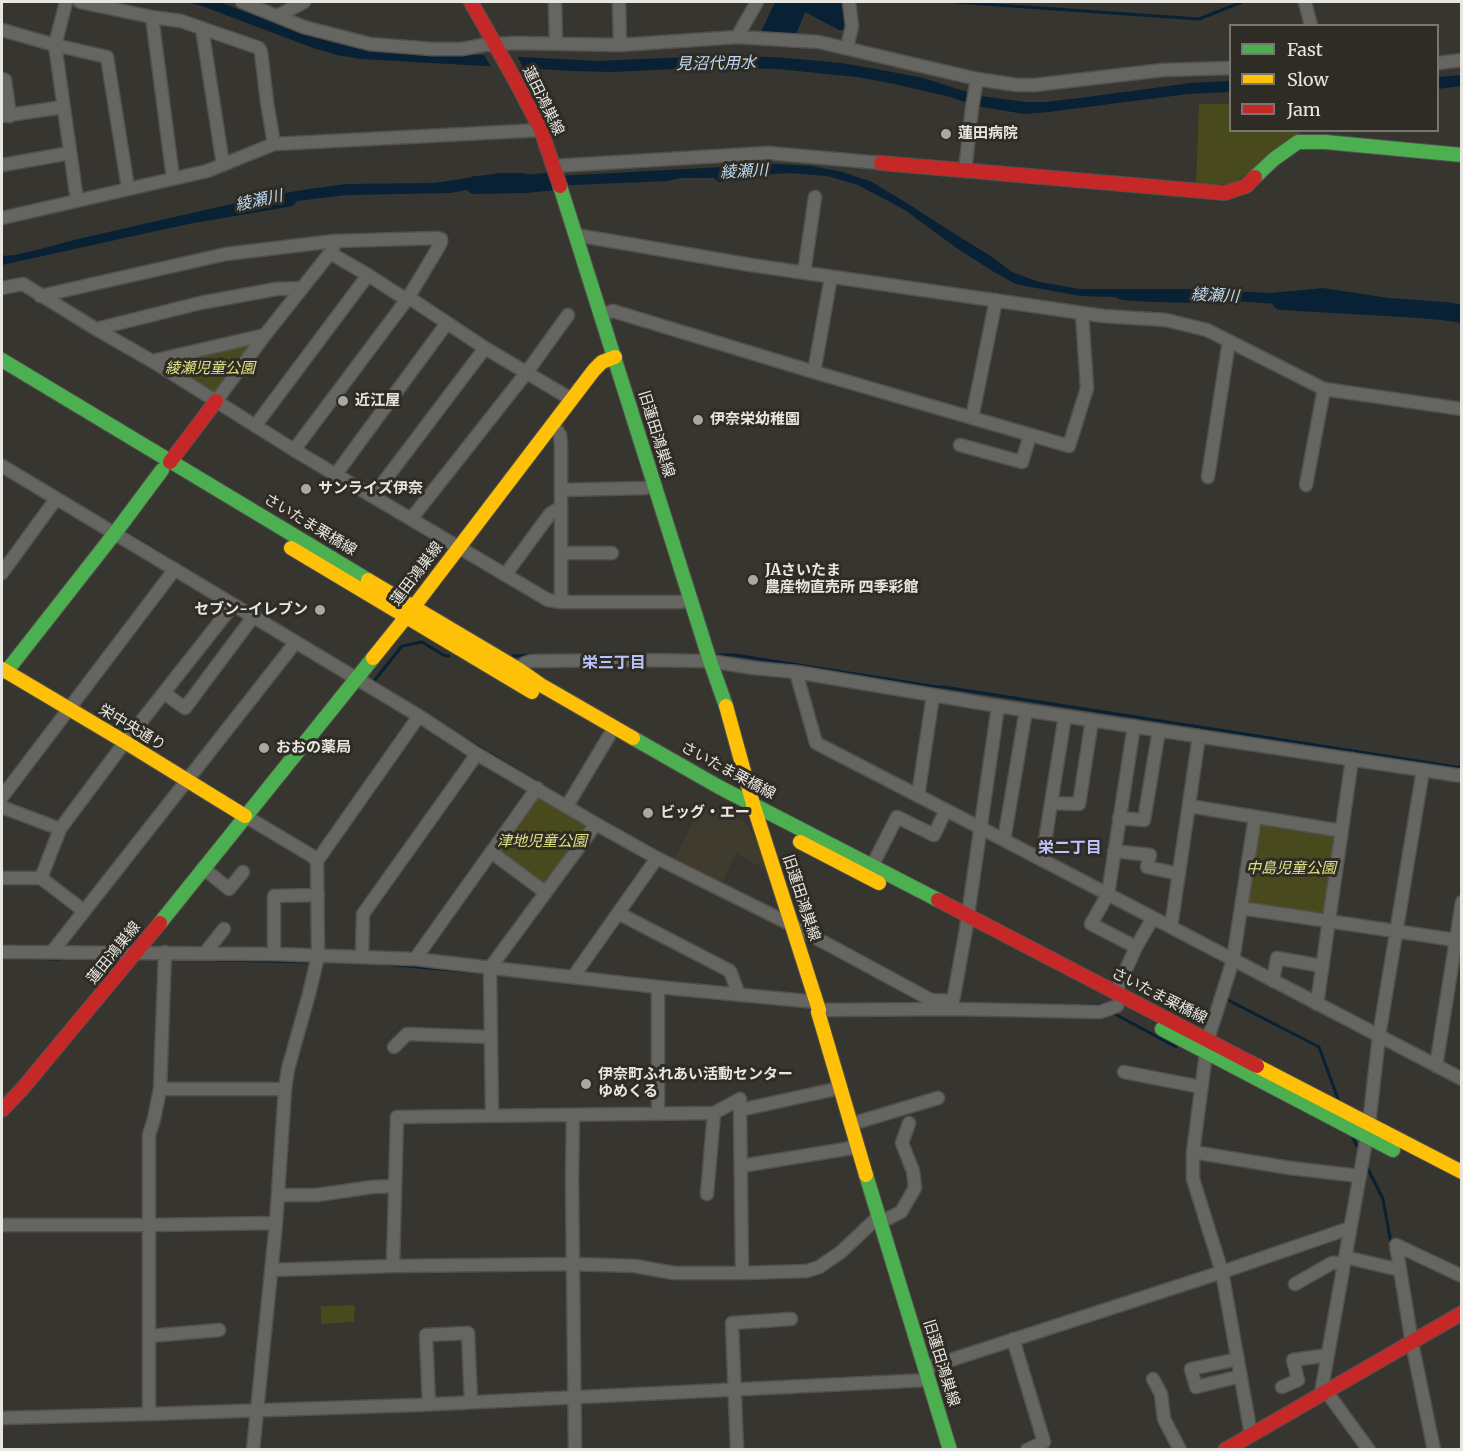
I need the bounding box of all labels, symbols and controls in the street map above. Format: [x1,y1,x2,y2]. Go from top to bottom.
legend [1229,24,1439,132]
text: Fast [1287,38,1323,61]
water label: 見沼代用水 [676,54,756,74]
street label: 蓮田鴻巣線 [518,63,568,139]
text: Slow [1287,68,1329,91]
text: Jam [1287,98,1321,121]
place label: 蓮田病院 [958,125,1018,143]
marker: 蓮田病院 [939,127,953,141]
water label: 綾瀬川 [720,161,768,183]
water label: 綾瀬川 [234,187,284,215]
water label: 綾瀬川 [1191,285,1239,307]
park label: 綾瀬児童公園 [165,360,255,378]
street label: 旧蓮田鴻巣線 [634,388,678,480]
place label: 近江屋 [355,392,400,410]
marker: 近江屋 [336,394,350,408]
place label: 伊奈栄幼稚園 [710,411,800,429]
marker: 伊奈栄幼稚園 [691,413,705,427]
place label: サンライズ伊奈 [318,480,423,498]
marker: サンライズ伊奈 [299,482,313,496]
street label: さいたま栗橋線 [260,490,360,560]
street label: 蓮田鴻巣線 [387,539,447,609]
place label: JAさいたま 農産物直売所 四季彩館 [765,562,919,597]
marker: JAさいたま 農産物直売所 四季彩館 [746,573,760,587]
place label: セブン-イレブン [194,601,308,619]
marker: セブン-イレブン [313,603,327,617]
district label: 栄三丁目 [582,653,646,673]
street label: 栄中央通り [95,701,169,755]
street label: さいたま栗橋線 [677,738,779,804]
place label: おおの薬局 [276,739,351,757]
marker: おおの薬局 [257,741,271,755]
place label: ビッグ・エー [660,804,750,822]
marker: ビッグ・エー [641,806,655,820]
park label: 津地児童公園 [497,833,587,851]
district label: 栄二丁目 [1038,838,1102,858]
street label: 旧蓮田鴻巣線 [779,852,823,944]
park label: 中島児童公園 [1246,860,1336,878]
street label: 蓮田鴻巣線 [83,918,145,988]
street label: さいたま栗橋線 [1108,964,1210,1028]
place label: 伊奈町ふれあい活動センター ゆめくる [598,1066,793,1101]
marker: 伊奈町ふれあい活動センター ゆめくる [579,1077,593,1091]
street label: 旧蓮田鴻巣線 [919,1317,963,1409]

